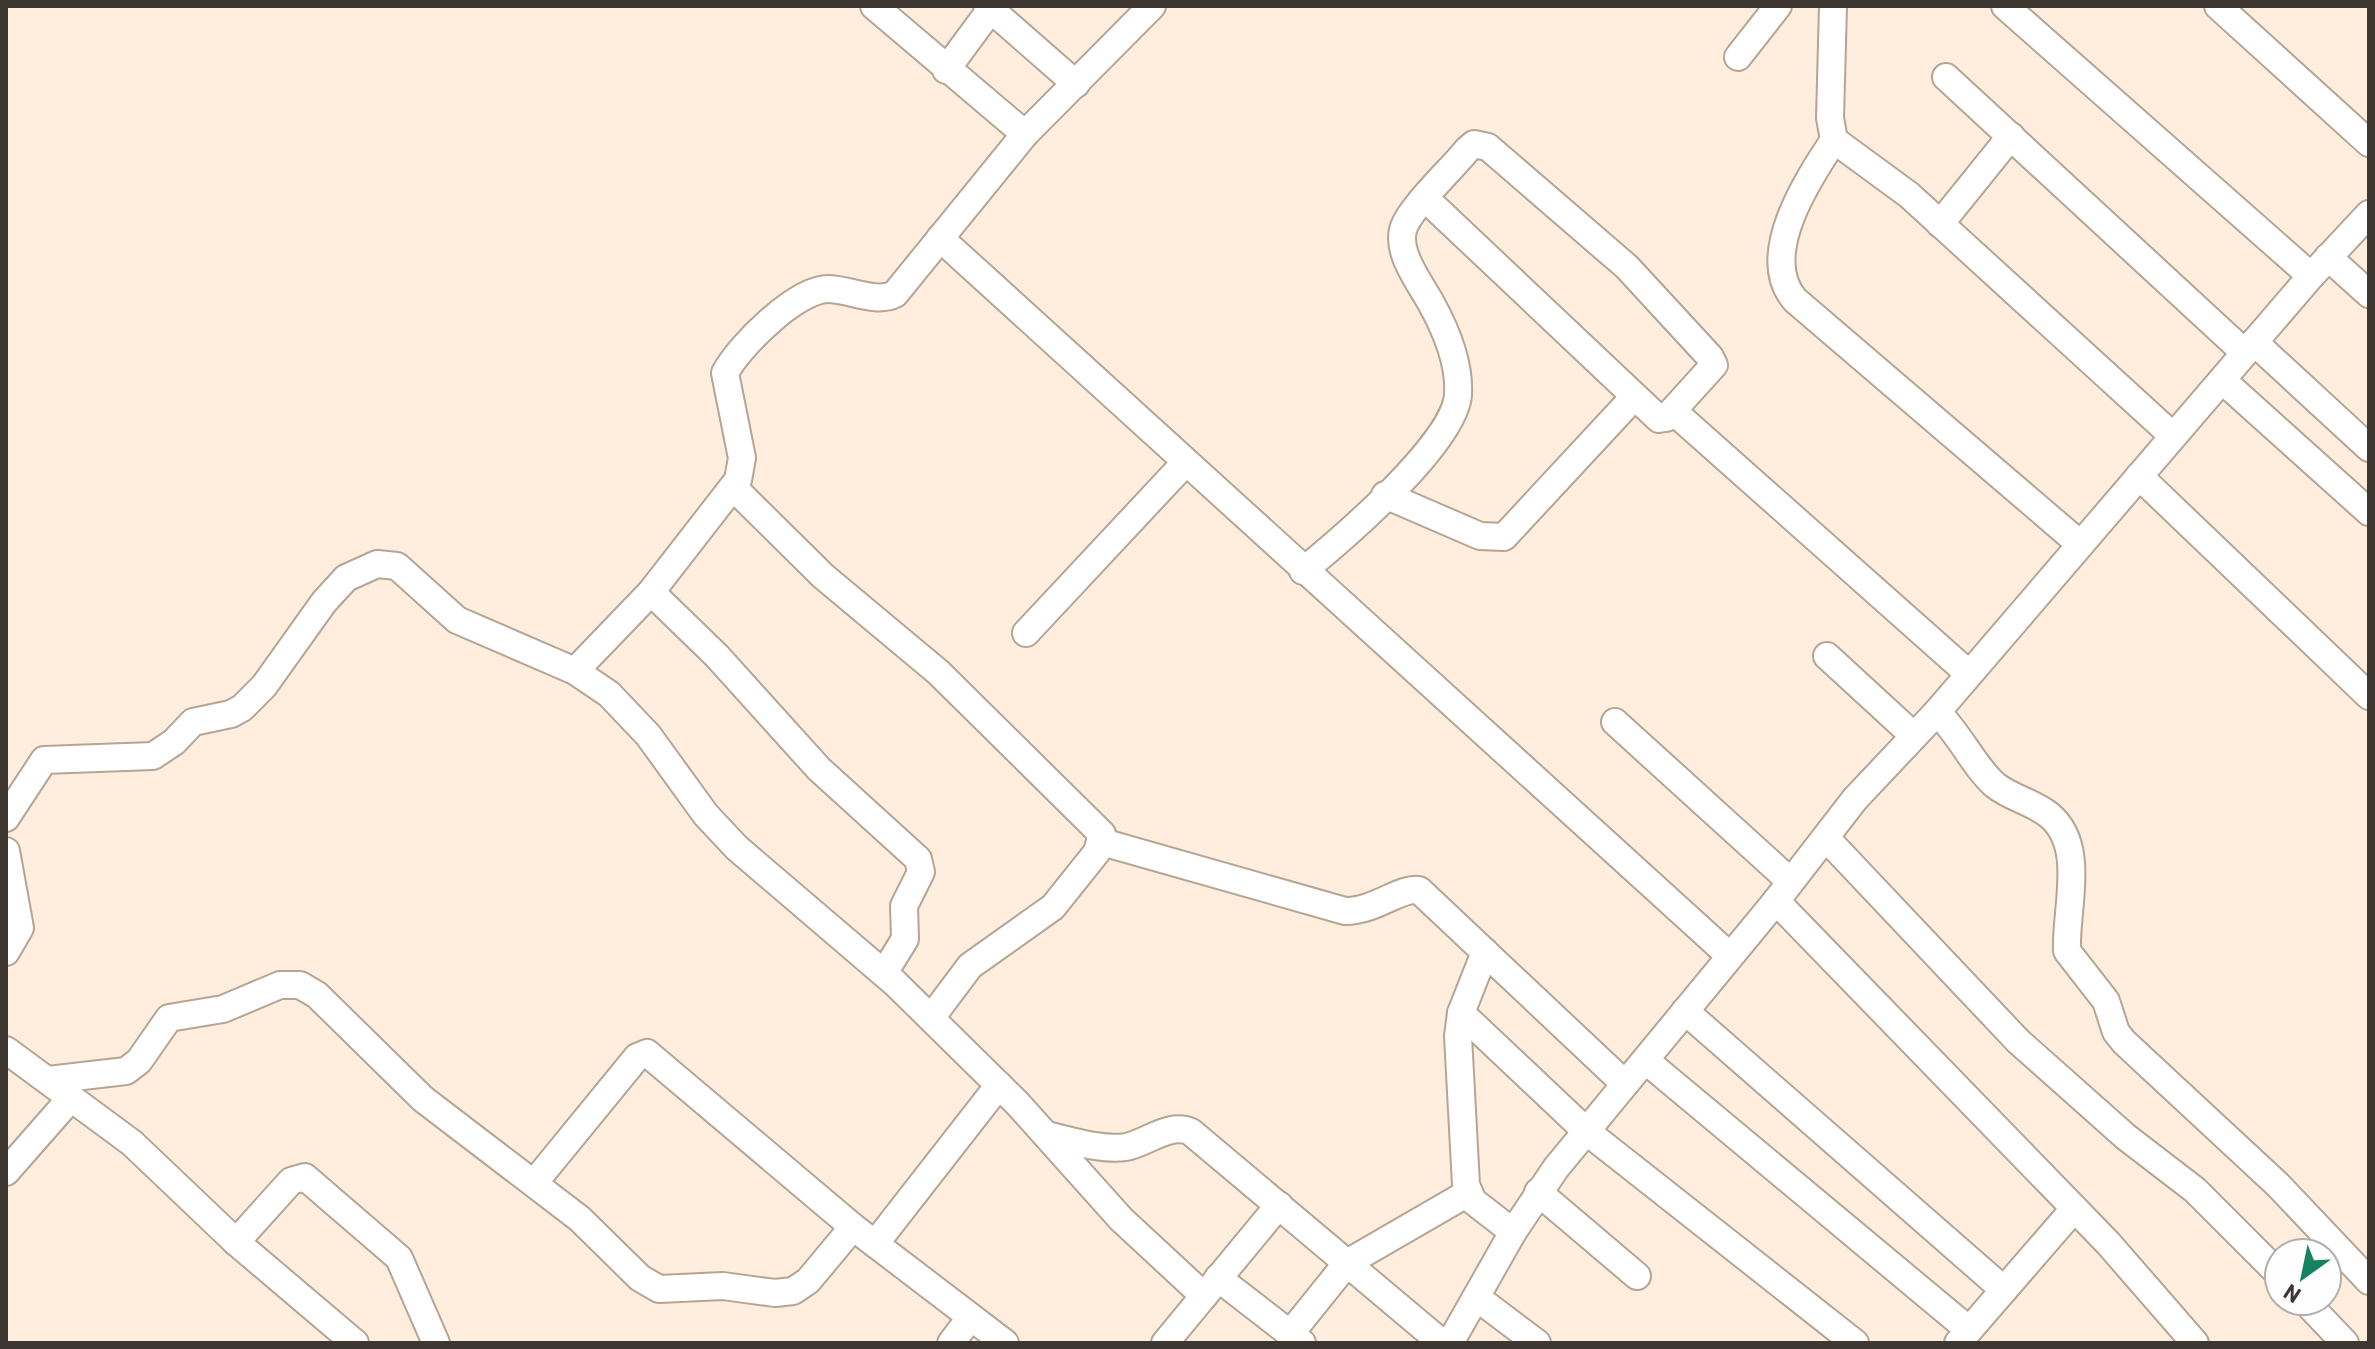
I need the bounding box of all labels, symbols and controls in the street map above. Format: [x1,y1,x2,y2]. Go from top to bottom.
north arrow [2263,1237,2343,1317]
text: N [2278,1280,2305,1310]

